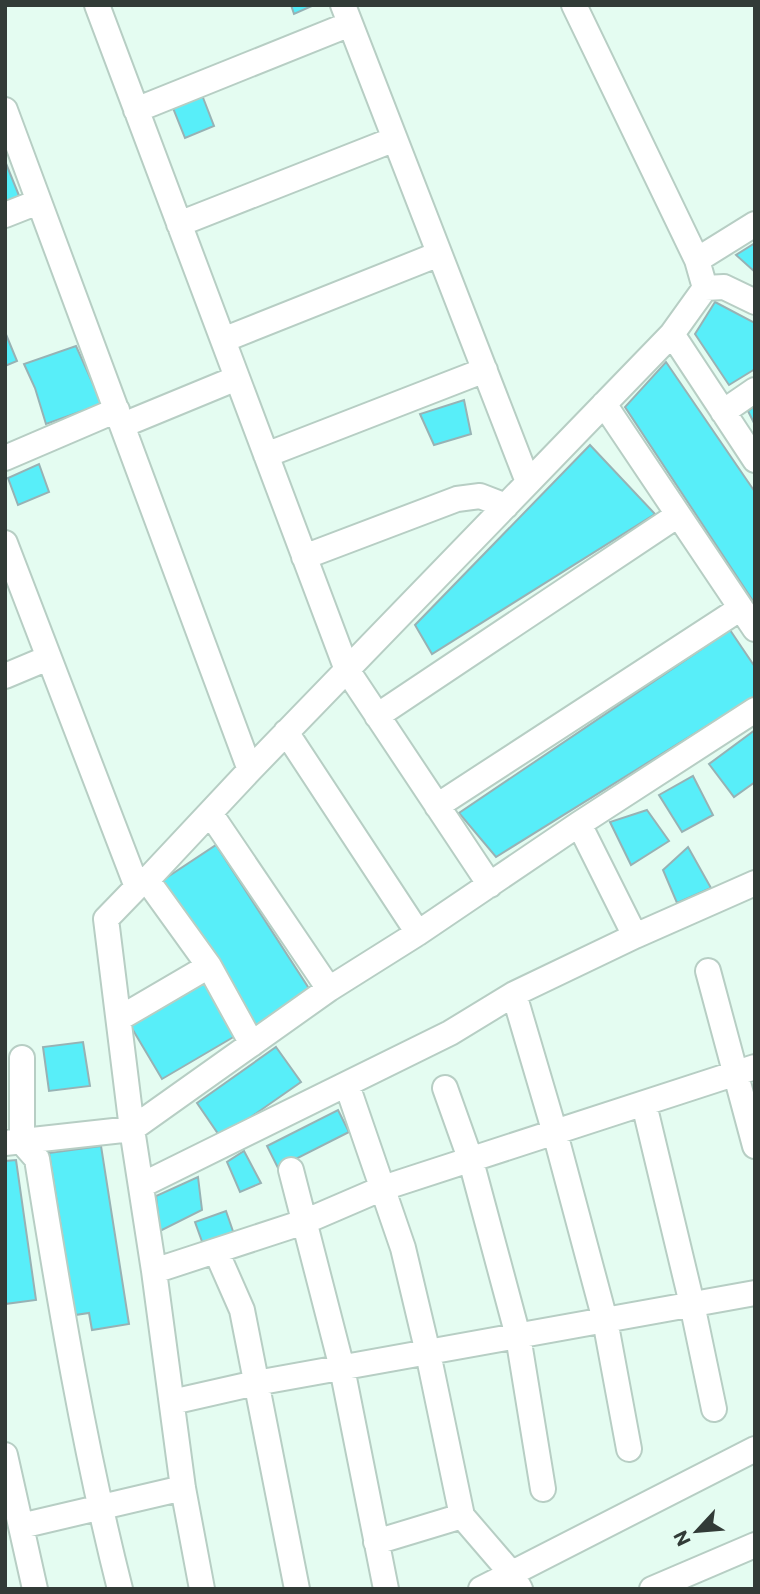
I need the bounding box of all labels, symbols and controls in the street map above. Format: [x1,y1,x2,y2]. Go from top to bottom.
north arrow [662,1496,732,1566]
text: N [668,1527,695,1550]

